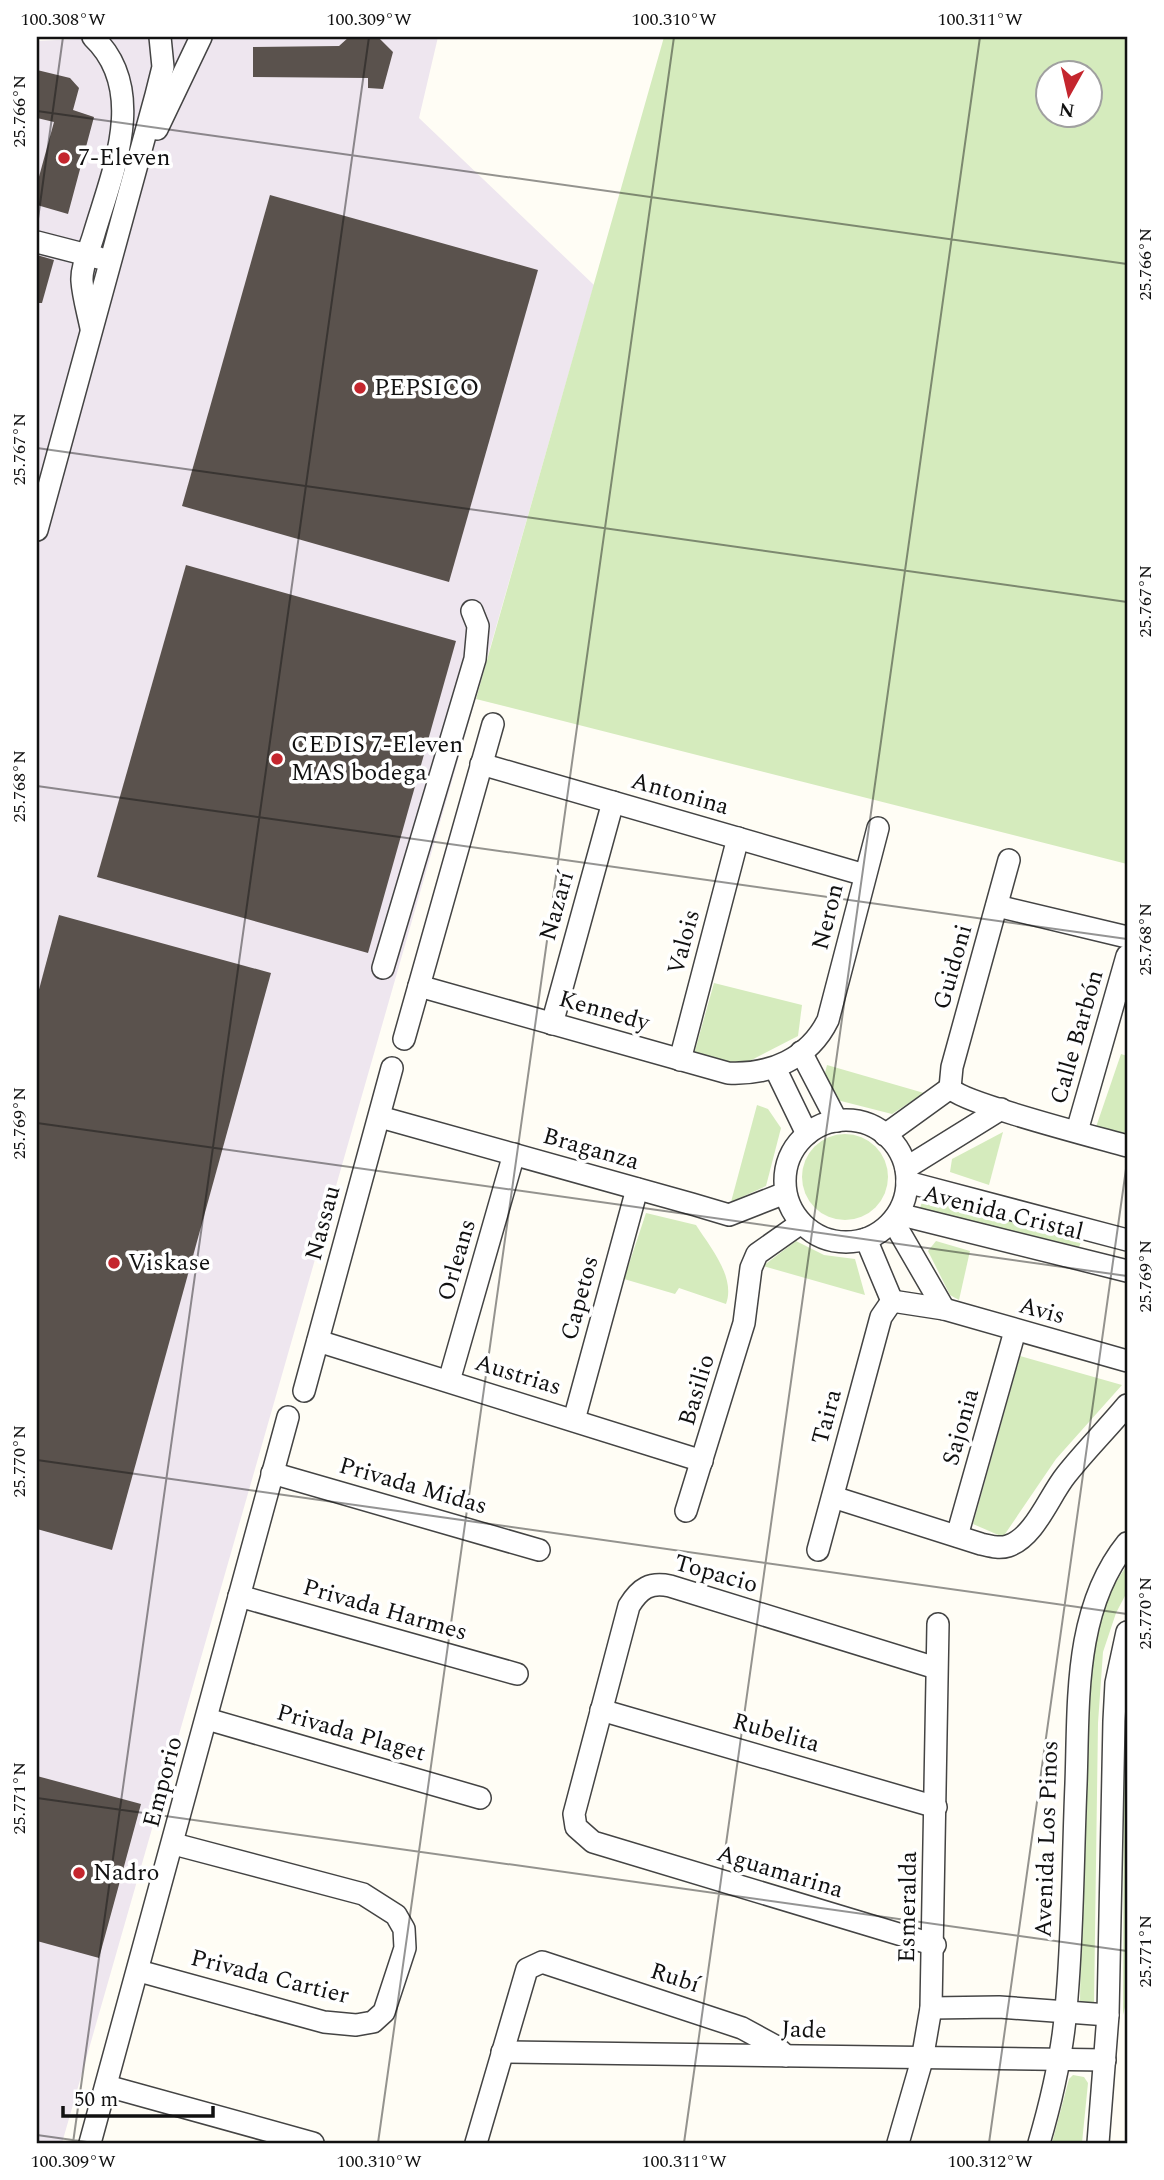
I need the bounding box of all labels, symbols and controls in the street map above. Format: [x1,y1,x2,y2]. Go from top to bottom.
text: 100.308°W [20,6,106,33]
text: 100.309°W [326,6,412,33]
text: 100.310°W [631,6,717,33]
text: 100.311°W [937,6,1023,33]
north arrow [1034,60,1104,130]
text: 25.766°N [6,75,33,147]
text: N [1057,94,1077,125]
place label: 7-Eleven [78,140,170,176]
marker: 7-Eleven [56,150,72,166]
text: 25.766°N [1132,228,1159,300]
place label: PEPSICO [374,370,479,406]
marker: PEPSICO [352,380,368,396]
text: 25.767°N [6,413,33,485]
text: 25.767°N [1132,565,1159,637]
place label: CEDIS 7-Eleven MAS bodega [291,727,463,791]
text: 25.768°N [6,750,33,822]
marker: CEDIS 7-Eleven MAS bodega [269,751,285,767]
street label: Antonina [627,763,733,825]
street label: Nazarí [530,866,584,945]
street label: Neron [802,880,854,954]
text: 25.768°N [1132,903,1159,975]
street label: Valois [658,905,710,979]
street label: Guidoni [924,920,982,1014]
street label: Calle Barbón [1041,966,1113,1108]
street label: Kennedy [554,981,655,1042]
text: 25.769°N [6,1087,33,1159]
street label: Braganza [538,1118,644,1180]
street label: Avenida Cristal [919,1176,1087,1250]
street label: Nassau [296,1181,350,1265]
street label: Orleans [428,1215,486,1305]
text: 25.769°N [1132,1240,1159,1312]
place label: Viskase [128,1245,210,1281]
street label: Capetos [551,1252,609,1344]
marker: Viskase [106,1255,122,1271]
street label: Avis [1015,1288,1069,1334]
street label: Austrias [470,1345,566,1405]
street label: Basilio [669,1350,725,1430]
street label: Sajonia [933,1384,989,1470]
street label: Taira [802,1385,852,1449]
text: 25.770°N [6,1425,33,1497]
street label: Privada Midas [335,1448,491,1524]
street label: Topacio [670,1545,762,1603]
street label: Privada Harmes [298,1569,472,1651]
text: 25.770°N [1132,1577,1159,1649]
street label: Privada Plaget [272,1695,430,1771]
street label: Rubelita [728,1703,824,1763]
street label: Emporio [134,1732,192,1832]
street label: Avenida Los Pinos [1026,1740,1068,1938]
text: 25.771°N [6,1762,33,1834]
street label: Aguamarina [712,1836,848,1908]
street label: Esmeralda [889,1851,927,1963]
place label: Nadro [93,1855,160,1891]
marker: Nadro [71,1865,87,1881]
text: 25.771°N [1132,1915,1159,1987]
street label: Privada Cartier [187,1940,353,2014]
street label: Rubí [646,1953,706,2003]
street label: Jade [781,2011,827,2049]
scale bar [63,2075,214,2119]
text: 50 m [74,2084,118,2116]
text: 100.309°W [30,2148,116,2175]
text: 100.310°W [336,2148,422,2175]
text: 100.311°W [641,2148,727,2175]
text: 100.312°W [947,2148,1033,2175]

